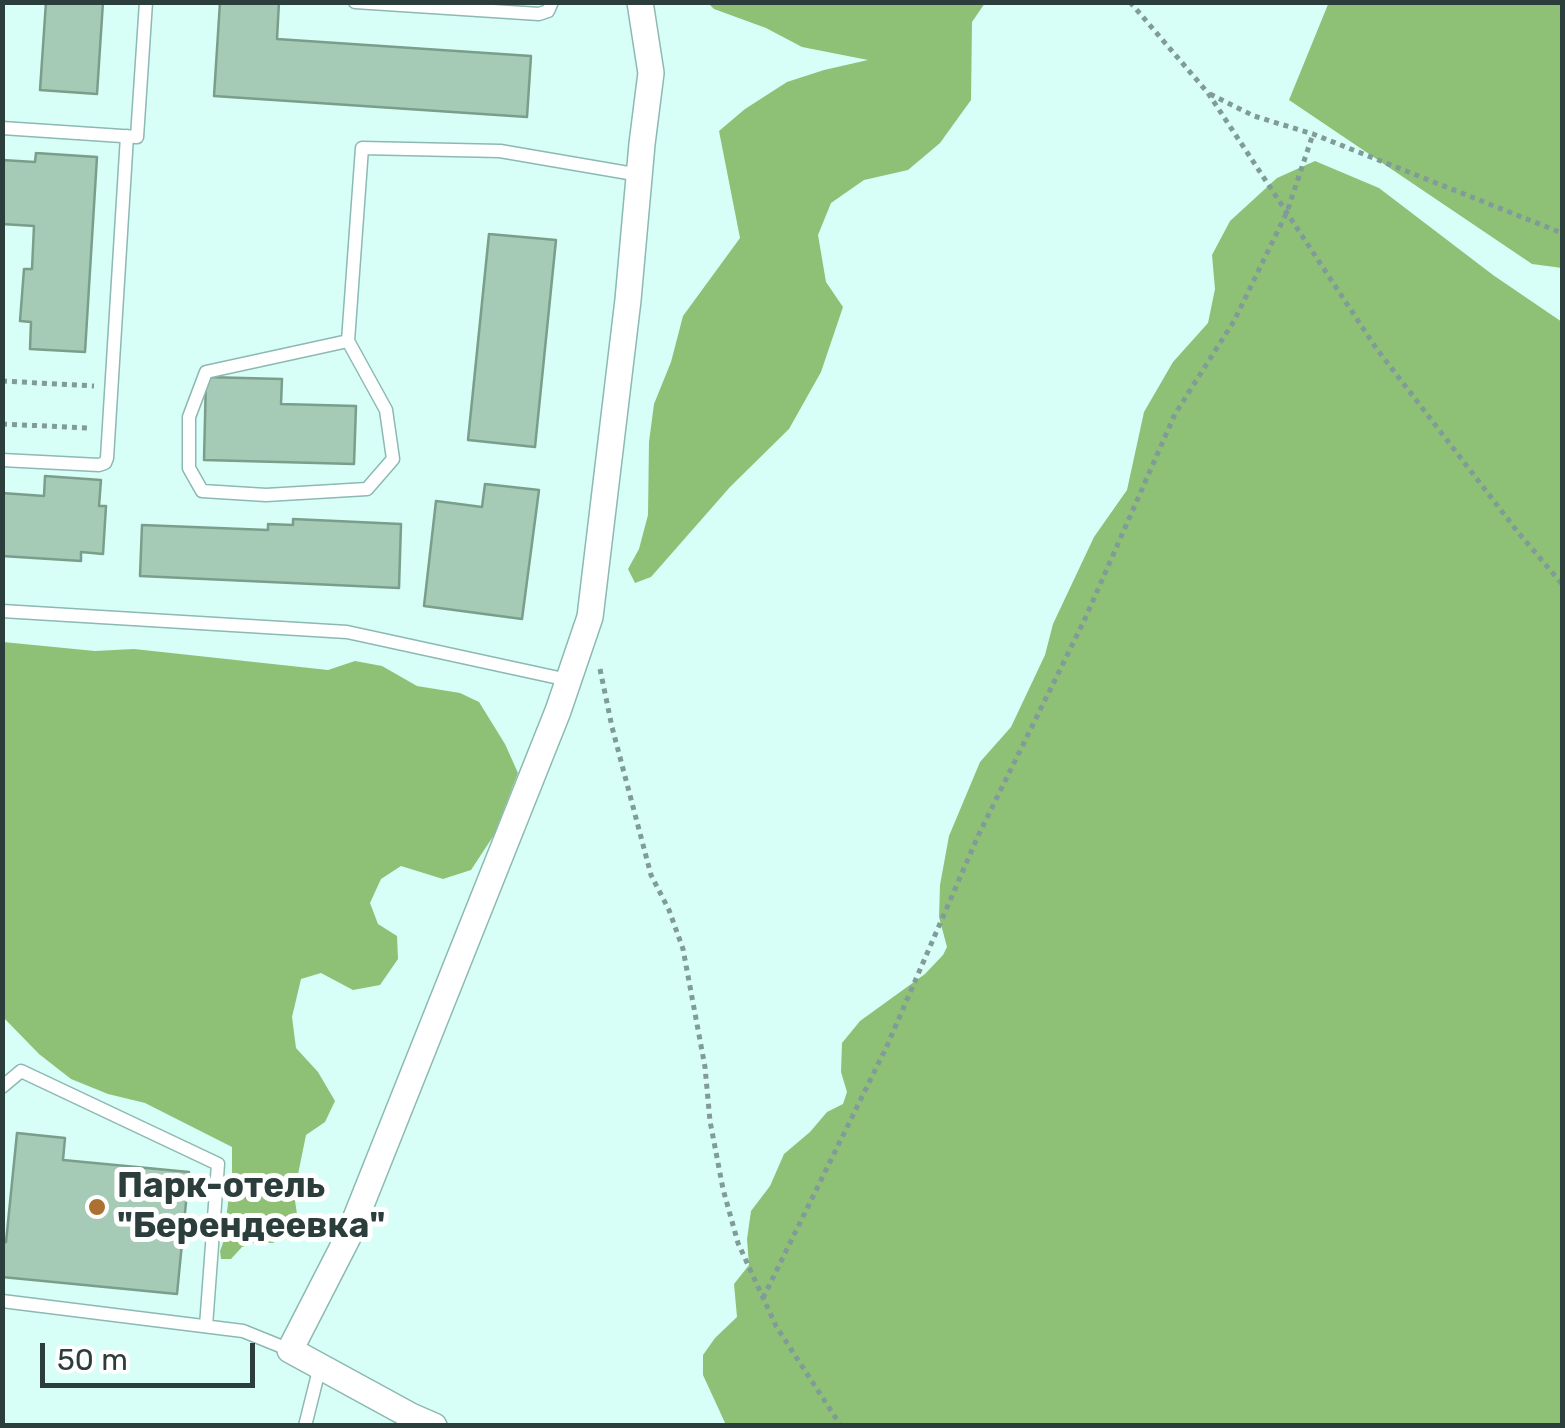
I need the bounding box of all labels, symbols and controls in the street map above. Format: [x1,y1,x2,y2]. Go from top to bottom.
place label: Парк-отель "Берендеевка" [117,1166,385,1248]
marker: Парк-отель "Берендеевка" [86,1196,108,1218]
scale bar [45,1323,260,1385]
text: 50 m [57,1342,128,1378]

